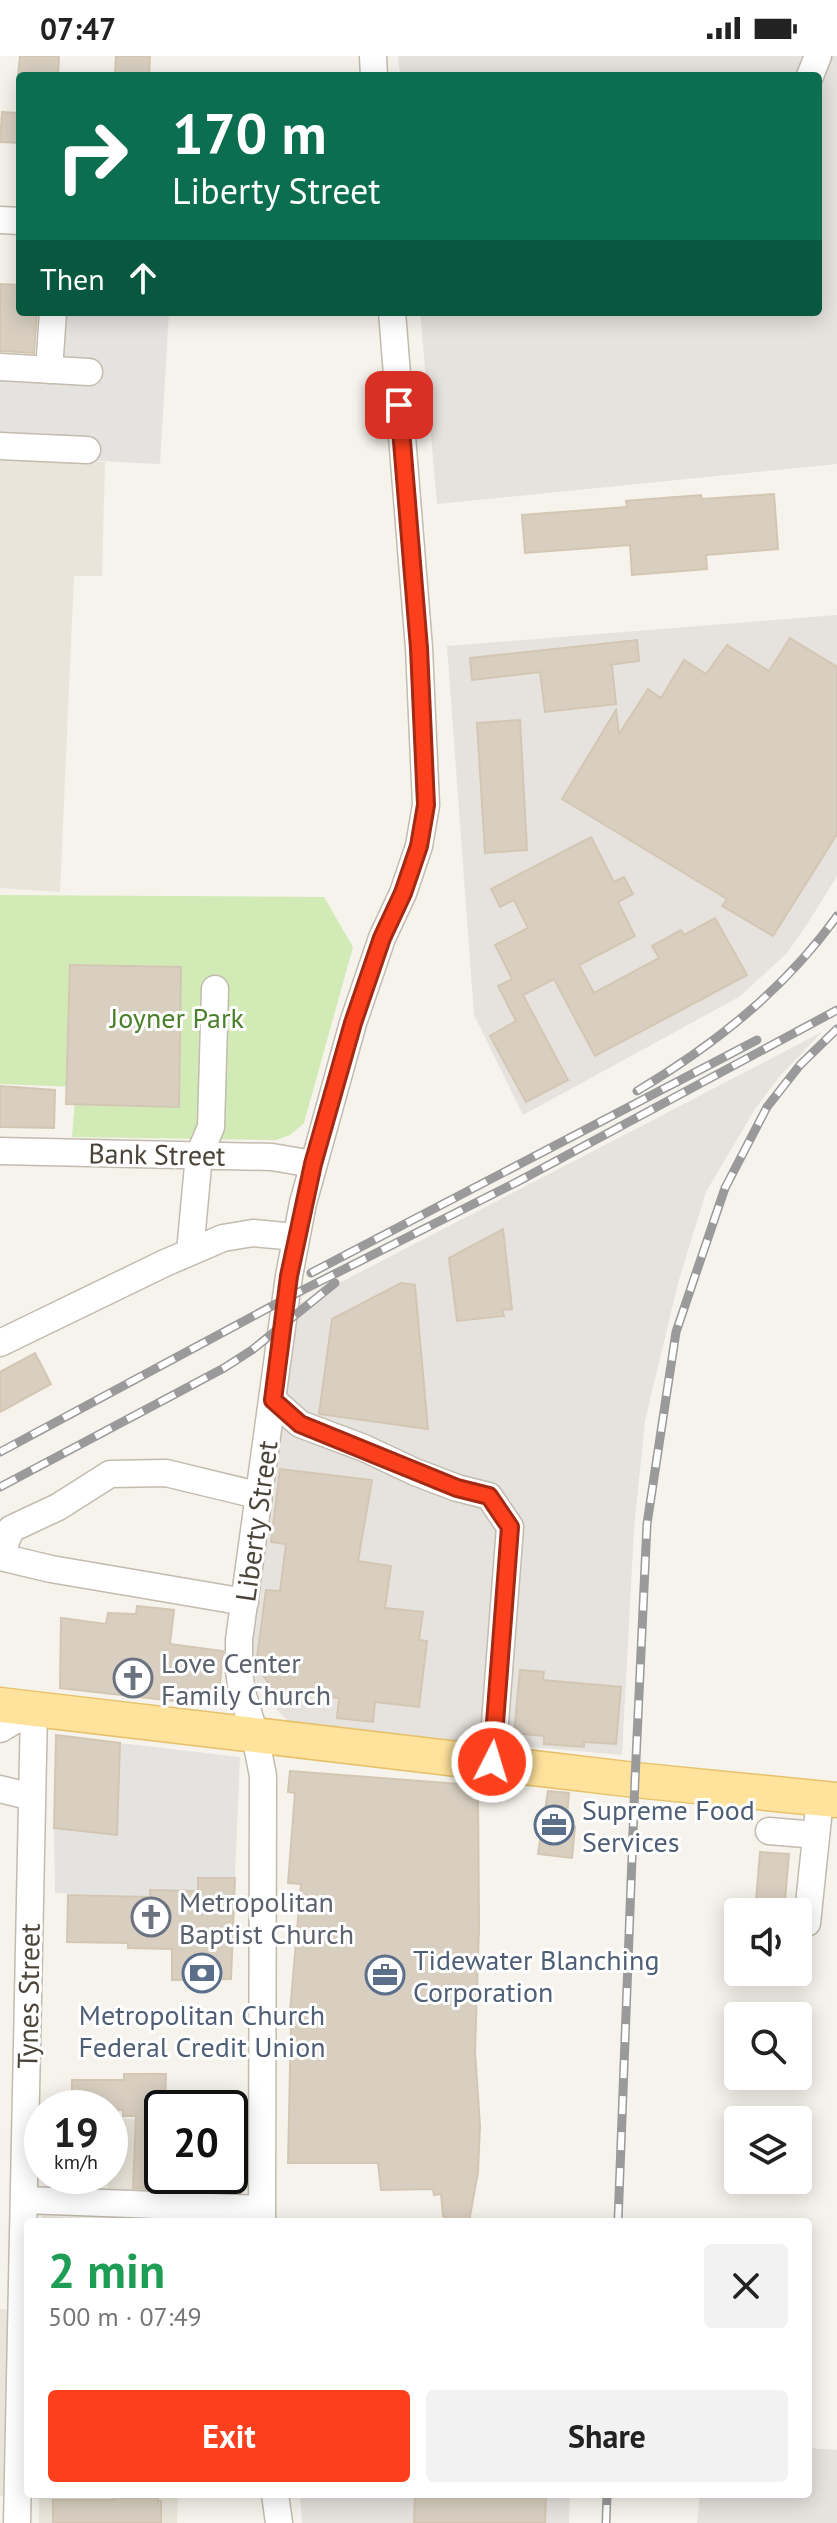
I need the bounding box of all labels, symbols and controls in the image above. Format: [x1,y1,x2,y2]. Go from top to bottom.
text: 07:47 [40,9,116,48]
text: 170 m [172,97,327,169]
icon: right [40,104,144,208]
text: Liberty Street [172,167,381,214]
icon: ahead [121,256,165,300]
text: Then [40,259,105,298]
pin [365,371,433,439]
icon: arrive [377,383,421,427]
park label: Joyner Park [109,999,245,1036]
street label: Bank Street [88,1134,226,1174]
street label: Liberty Street [226,1438,286,1604]
place label: Love Center Family Church [161,1644,331,1713]
church icon: Love Center Family Church [112,1657,154,1699]
position arrow [450,1720,534,1804]
place label: Supreme Food Services [582,1791,755,1860]
office icon: Supreme Food Services [533,1804,575,1846]
place label: Metropolitan Baptist Church [179,1883,354,1952]
church icon: Metropolitan Baptist Church [130,1896,172,1938]
map controls [724,1898,812,2194]
button: sound [724,1898,812,1986]
street label: Tynes Street [8,1923,48,2069]
place label: Tidewater Blanching Corporation [413,1941,659,2010]
bank icon: Metropolitan Church Federal Credit Union [181,1952,223,1994]
office icon: Tidewater Blanching Corporation [364,1954,406,1996]
place label: Metropolitan Church Federal Credit Union [78,1996,326,2065]
button: search [724,2002,812,2090]
speed limit sign: 20 [144,2090,248,2194]
text: 19 [53,2106,99,2158]
button: layers [724,2106,812,2194]
text: km/h [54,2149,98,2175]
text: 2 min [48,2239,165,2301]
button: close [704,2244,788,2328]
text: 500 m · 07:49 [48,2300,202,2333]
button: Exit [48,2390,410,2482]
button: Share [426,2390,788,2482]

